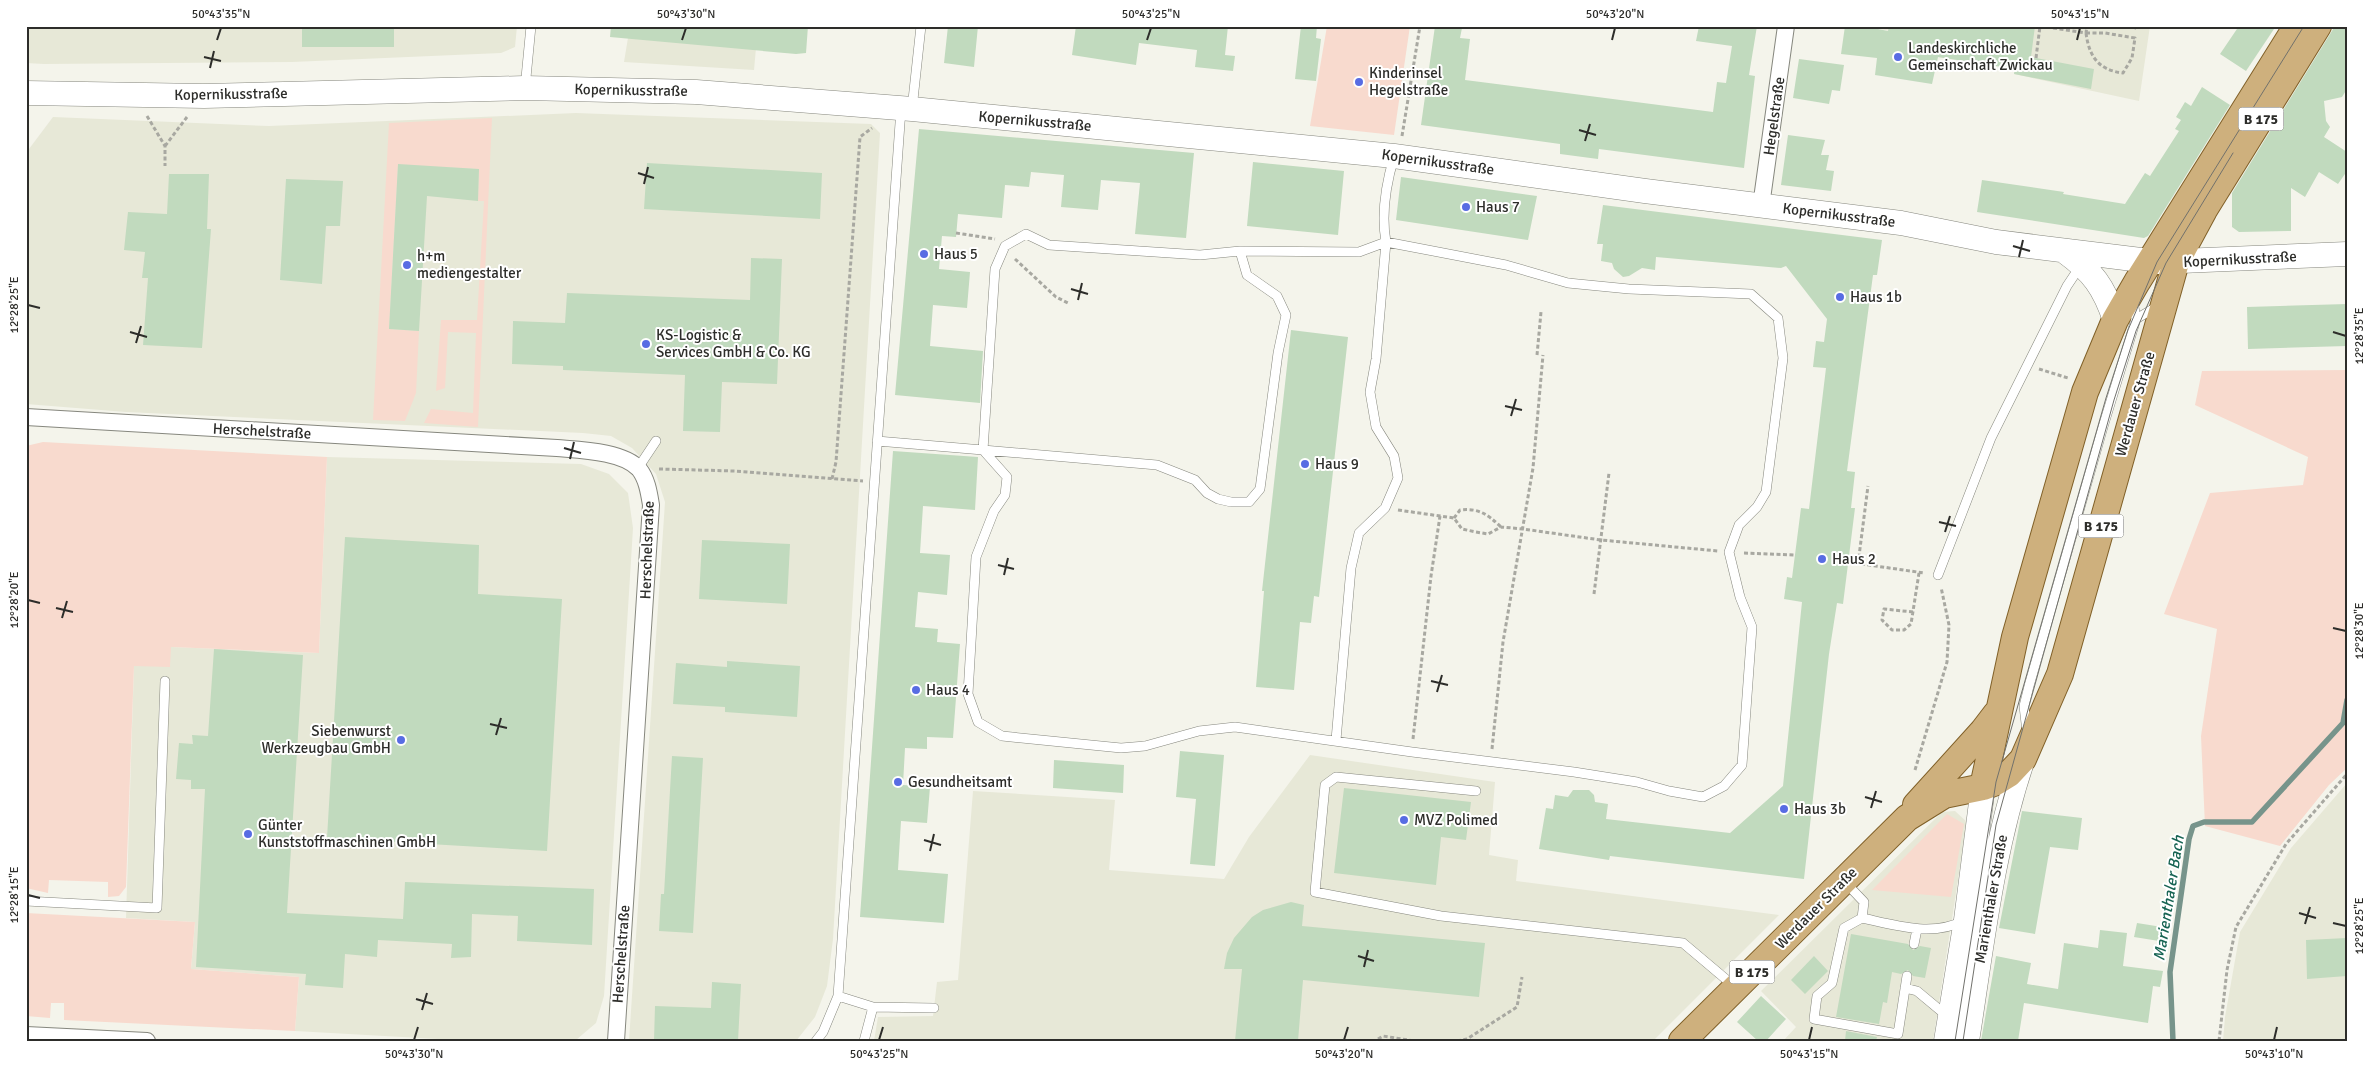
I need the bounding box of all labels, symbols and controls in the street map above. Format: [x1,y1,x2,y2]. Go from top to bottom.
text: 50°43'35"N [192,7,250,22]
text: 50°43'30"N [657,7,715,22]
text: 50°43'25"N [1122,7,1180,22]
text: 50°43'20"N [1586,7,1644,22]
text: 50°43'15"N [2051,7,2109,22]
place label: Landeskirchliche Gemeinschaft Zwickau [1908,39,2053,74]
marker: Landeskirchliche Gemeinschaft Zwickau [1892,51,1904,63]
place label: Kinderinsel Hegelstraße [1369,64,1448,99]
marker: Kinderinsel Hegelstraße [1353,76,1365,88]
street label: Hegelstraße [1760,76,1788,156]
street label: Kopernikusstraße [574,80,688,100]
street label: Kopernikusstraße [174,84,288,104]
street label: Kopernikusstraße [978,107,1092,135]
road number: B 175 [2238,108,2284,130]
street label: Kopernikusstraße [1381,145,1495,179]
place label: Haus 7 [1476,198,1520,216]
street label: Kopernikusstraße [1782,199,1896,231]
marker: Haus 7 [1460,201,1472,213]
place label: Haus 5 [934,245,978,263]
place label: h+m mediengestalter [417,247,522,282]
street label: Kopernikusstraße [2183,247,2297,271]
marker: Haus 5 [918,248,930,260]
marker: h+m mediengestalter [401,259,413,271]
text: 12°28'25"E [7,276,22,334]
place label: Haus 1b [1850,288,1902,306]
marker: Haus 1b [1834,291,1846,303]
text: 12°28'35"E [2352,307,2367,365]
place label: KS-Logistic & Services GmbH & Co. KG [656,326,811,361]
marker: KS-Logistic & Services GmbH & Co. KG [640,338,652,350]
street label: Werdauer Straße [2111,349,2159,459]
street label: Herschelstraße [212,419,312,443]
place label: Haus 9 [1315,455,1359,473]
marker: Haus 9 [1299,458,1311,470]
street label: Herschelstraße [636,500,658,600]
road number: B 175 [2078,514,2124,538]
place label: Haus 2 [1832,550,1876,568]
marker: Haus 2 [1816,553,1828,565]
text: 12°28'20"E [7,571,22,629]
text: 12°28'30"E [2352,602,2367,660]
place label: Haus 4 [926,681,970,699]
marker: Haus 4 [910,684,922,696]
place label: Siebenwurst Werkzeugbau GmbH [262,722,391,757]
marker: Siebenwurst Werkzeugbau GmbH [395,734,407,746]
place label: Gesundheitsamt [908,773,1012,791]
marker: Gesundheitsamt [892,776,904,788]
place label: Haus 3b [1794,800,1846,818]
marker: Haus 3b [1778,803,1790,815]
place label: MVZ Polimed [1414,811,1498,829]
marker: MVZ Polimed [1398,814,1410,826]
place label: Günter Kunststoffmaschinen GmbH [258,816,436,851]
marker: Günter Kunststoffmaschinen GmbH [242,828,254,840]
street label: Marienthaler Straße [1971,833,2011,965]
water label: Marienthaler Bach [2149,833,2189,962]
street label: Werdauer Straße [1771,863,1861,953]
text: 12°28'15"E [7,866,22,924]
text: 12°28'25"E [2352,897,2367,955]
street label: Herschelstraße [609,904,633,1004]
road number: B 175 [1730,960,1774,984]
text: 50°43'30"N [385,1047,443,1062]
text: 50°43'25"N [850,1047,908,1062]
text: 50°43'20"N [1315,1047,1373,1062]
text: 50°43'15"N [1780,1047,1838,1062]
text: 50°43'10"N [2245,1047,2303,1062]

